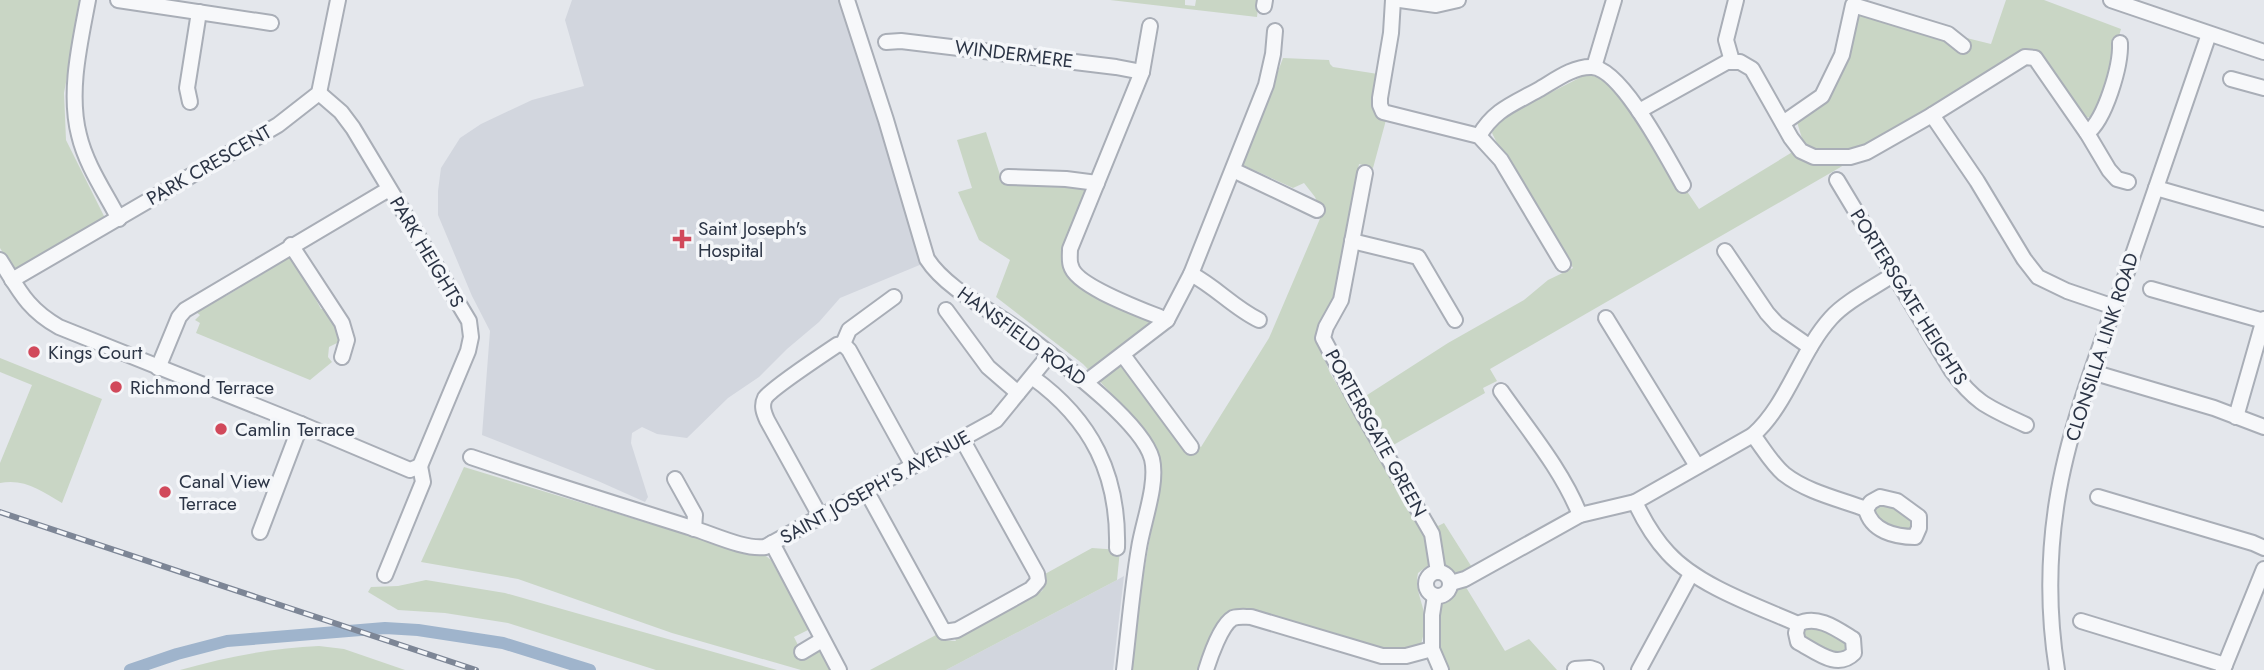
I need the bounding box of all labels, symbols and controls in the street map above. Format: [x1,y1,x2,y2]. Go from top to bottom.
street label: WINDERMERE [953,33,1075,75]
street label: PARK CRESCENT [142,118,277,212]
street label: PARK HEIGHTS [383,191,471,313]
street label: PORTERSGATE HEIGHTS [1844,204,1974,390]
place label: Saint Joseph's Hospital [698,215,807,264]
marker: Saint Joseph's Hospital [672,229,692,249]
street label: CLONSILLA LINK ROAD [2059,249,2145,445]
street label: HANSFIELD ROAD [952,280,1092,392]
place label: Kings Court [48,339,143,366]
marker: Kings Court [26,344,42,360]
street label: PORTERSGATE GREEN [1319,344,1433,522]
place label: Richmond Terrace [130,374,274,401]
marker: Richmond Terrace [108,379,124,395]
place label: Camlin Terrace [235,416,355,443]
marker: Camlin Terrace [213,421,229,437]
street label: SAINT JOSEPH'S AVENUE [775,423,975,551]
place label: Canal View Terrace [179,468,270,517]
marker: Canal View Terrace [157,484,173,500]

